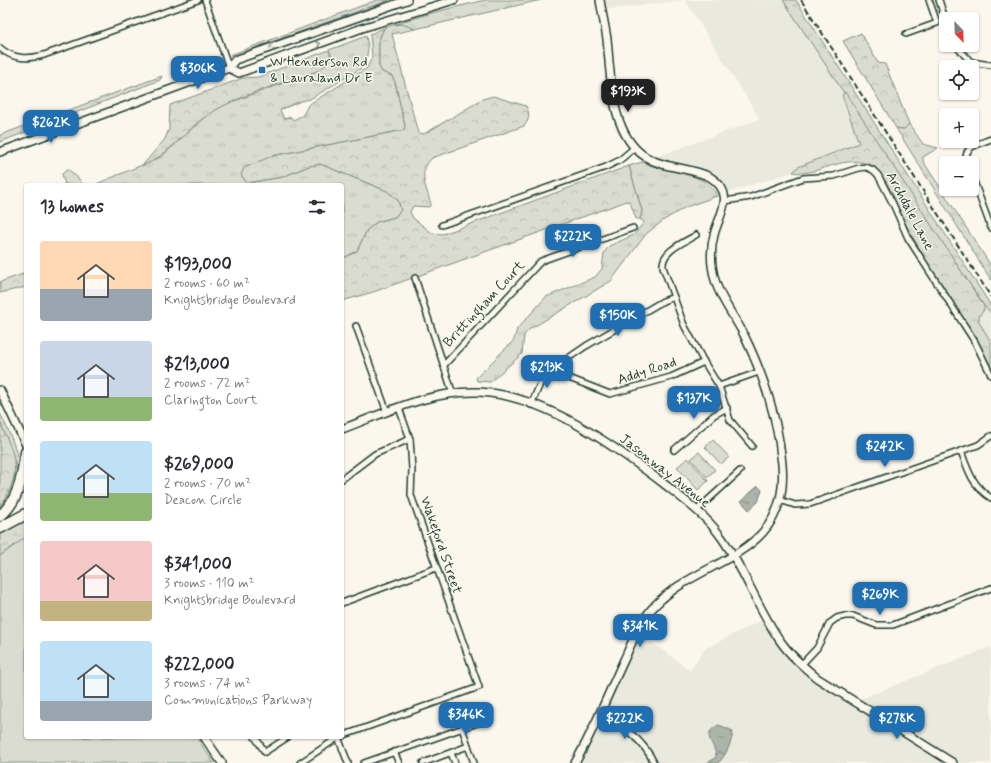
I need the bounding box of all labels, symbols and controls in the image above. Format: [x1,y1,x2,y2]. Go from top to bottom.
north arrow [939,12,979,52]
map controls [939,12,979,196]
one-way arrow [315,40,322,48]
one-way arrow [268,43,275,51]
place label: W Henderson Rd & Lauraland Dr E [270,53,373,87]
pin: $306K [170,56,226,90]
text: $306K [180,60,216,77]
button: locate [939,60,979,100]
marker: W Henderson Rd & Lauraland Dr E [257,65,267,75]
pin: $193K [600,79,656,113]
text: $193K [610,83,646,100]
button: + [939,108,979,148]
pin: $262K [23,110,79,144]
text: $262K [32,114,70,131]
button: − [939,156,979,196]
street label: Archdale Lane [882,169,938,254]
text: 13 homes [40,196,104,218]
icon: filters [306,196,328,218]
pin: $222K [545,224,601,258]
text: $222K [554,228,592,245]
text: $193,000 [164,253,232,275]
street label: Brittingham Court [439,256,531,353]
icon: home [72,257,120,305]
text: 2 rooms · 60 m² [164,275,250,292]
text: Knightsbridge Boulevard [164,292,296,309]
pin: $150K [590,303,646,337]
text: $150K [599,307,637,324]
text: $213,000 [164,353,230,375]
street label: Addy Road [615,353,679,389]
pin: $213K [519,355,575,389]
icon: home [72,357,120,405]
text: $213K [530,359,564,376]
text: 2 rooms · 72 m² [164,375,250,392]
pin: $137K [666,386,722,420]
text: $137K [676,390,712,407]
text: Clarington Court [164,392,257,409]
street label: Jasonway Avenue [616,430,714,512]
pin: $242K [857,434,913,468]
text: $242K [866,438,904,455]
text: $269,000 [164,453,234,475]
icon: home [72,457,120,505]
text: 2 rooms · 70 m² [164,475,251,492]
text: Deacon Circle [164,492,242,509]
street label: Wakeford Street [414,494,466,597]
text: $341,000 [164,553,232,575]
icon: home [72,557,120,605]
text: 3 rooms · 110 m² [164,575,254,592]
pin: $269K [852,582,908,616]
text: $269K [861,586,899,603]
text: Knightsbridge Boulevard [164,592,296,609]
pin: $341K [612,614,668,648]
text: $341K [622,618,658,635]
text: $222,000 [164,653,235,675]
icon: home [72,657,120,705]
text: 3 rooms · 74 m² [164,675,251,692]
text: Communications Parkway [164,692,312,709]
pin: $346K [438,702,494,736]
text: $346K [448,706,484,723]
pin: $222K [597,706,653,740]
pin: $278K [869,706,925,740]
text: $222K [606,710,644,727]
text: $278K [879,710,915,727]

